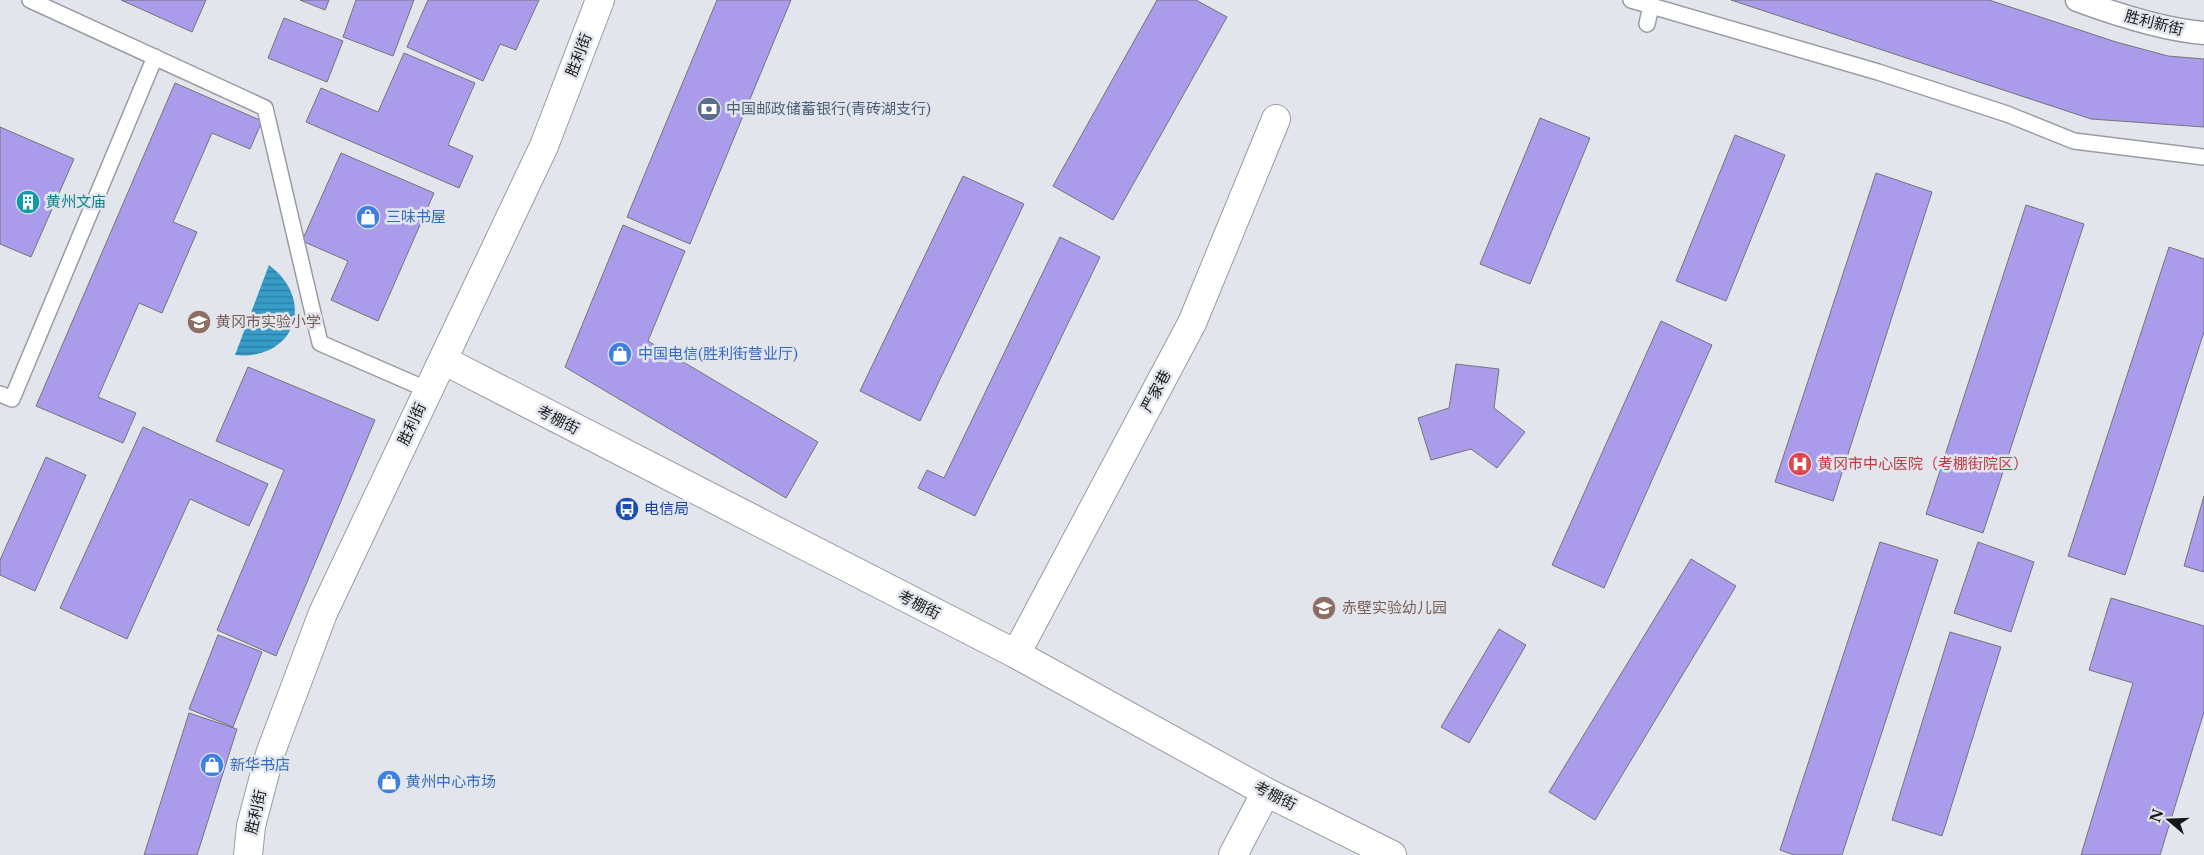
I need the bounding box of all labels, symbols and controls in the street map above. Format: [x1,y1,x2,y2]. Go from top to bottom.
street label: 胜利新街 [2123,6,2186,39]
street label: 胜利街 [562,30,595,79]
bank icon: 中国邮政储蓄银行(青砖湖支行) [696,96,722,122]
place label: 中国邮政储蓄银行(青砖湖支行) [726,99,931,118]
building icon: 黄州文庙 [15,189,41,215]
place label: 黄州文庙 [46,192,106,211]
shop icon: 三味书屋 [355,204,381,230]
place label: 三味书屋 [386,207,446,226]
school or university icon: 黄冈市实验小学 [186,309,212,335]
place label: 黄冈市实验小学 [216,312,321,331]
shop icon: 中国电信(胜利街营业厅) [607,341,633,367]
place label: 中国电信(胜利街营业厅) [638,344,798,363]
street label: 严家巷 [1137,366,1175,415]
street label: 胜利街 [393,399,430,448]
street label: 考棚街 [534,401,583,438]
hospital icon: 黄冈市中心医院（考棚街院区） [1787,451,1813,477]
place label: 黄冈市中心医院（考棚街院区） [1818,454,2028,473]
bus stop icon: 电信局 [614,496,640,522]
place label: 电信局 [644,499,689,518]
street label: 考棚街 [895,586,944,623]
school or university icon: 赤壁实验幼儿园 [1311,595,1337,621]
place label: 赤壁实验幼儿园 [1342,598,1447,617]
shop icon: 新华书店 [199,752,225,778]
place label: 新华书店 [230,755,290,774]
shop icon: 黄州中心市场 [376,769,402,795]
place label: 黄州中心市场 [406,772,496,791]
street label: 考棚街 [1251,777,1300,814]
street label: 胜利街 [241,788,270,836]
north arrow [2144,795,2194,845]
text: N [2146,807,2167,825]

